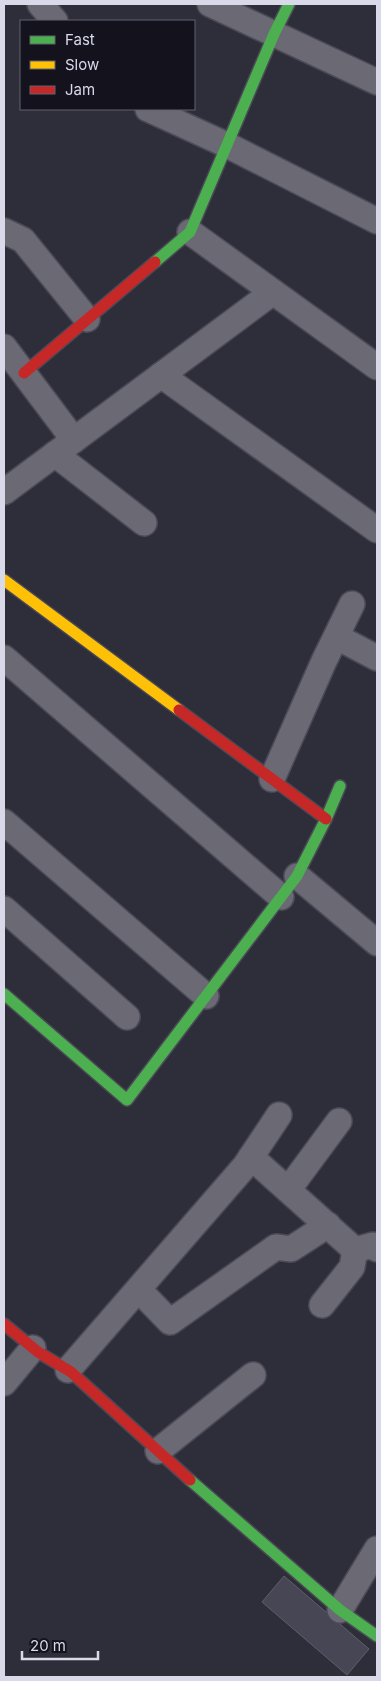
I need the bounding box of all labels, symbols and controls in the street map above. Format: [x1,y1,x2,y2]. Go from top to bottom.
legend [20,20,195,110]
text: Fast [65,30,95,49]
text: Slow [65,55,99,74]
text: Jam [65,80,95,99]
scale bar [22,1628,99,1660]
text: 20 m [30,1636,66,1655]

